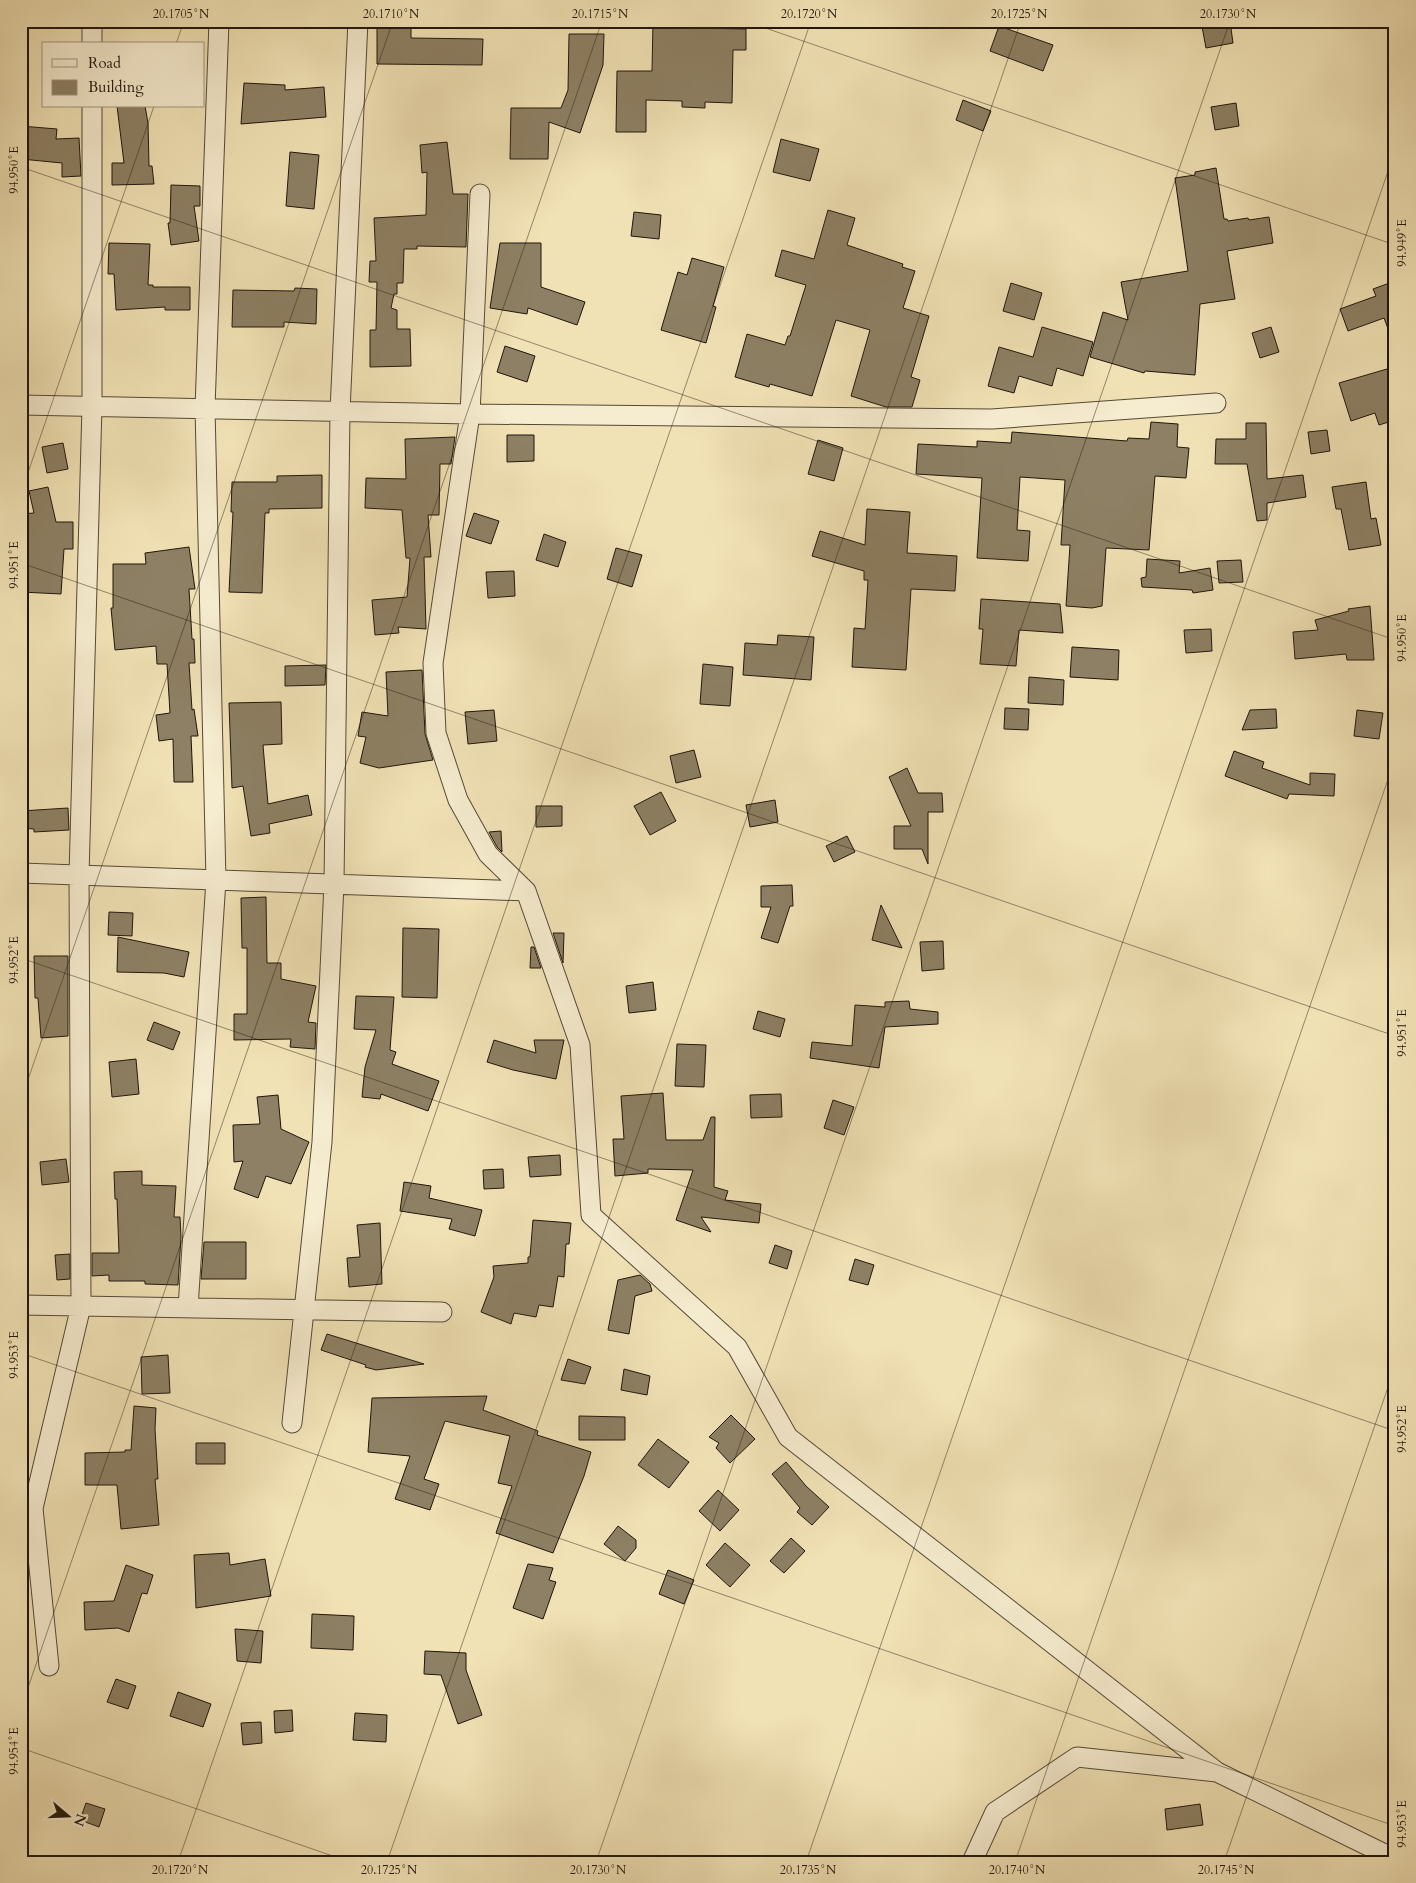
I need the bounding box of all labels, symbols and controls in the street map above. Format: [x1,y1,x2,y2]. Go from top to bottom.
text: 20.1705°N [153,6,210,22]
text: 20.1710°N [363,6,420,22]
text: 20.1715°N [572,6,629,22]
text: 20.1720°N [781,6,838,22]
text: 20.1725°N [991,6,1048,22]
text: 20.1730°N [1200,6,1257,22]
legend [42,42,205,108]
text: Road [88,53,121,73]
text: Building [88,77,144,97]
text: 94.950°E [6,146,22,194]
text: 94.949°E [1394,219,1410,267]
text: 94.951°E [6,541,22,589]
text: 94.950°E [1394,614,1410,662]
text: 94.952°E [6,936,22,984]
text: 94.951°E [1394,1009,1410,1057]
text: 94.953°E [6,1331,22,1379]
text: 94.952°E [1394,1405,1410,1453]
text: 94.954°E [6,1727,22,1775]
north arrow [42,1790,92,1840]
text: 94.953°E [1394,1800,1410,1848]
text: N [69,1811,91,1829]
text: 20.1720°N [152,1862,209,1878]
text: 20.1725°N [361,1862,418,1878]
text: 20.1730°N [570,1862,627,1878]
text: 20.1735°N [780,1862,837,1878]
text: 20.1740°N [989,1862,1046,1878]
text: 20.1745°N [1198,1862,1255,1878]

